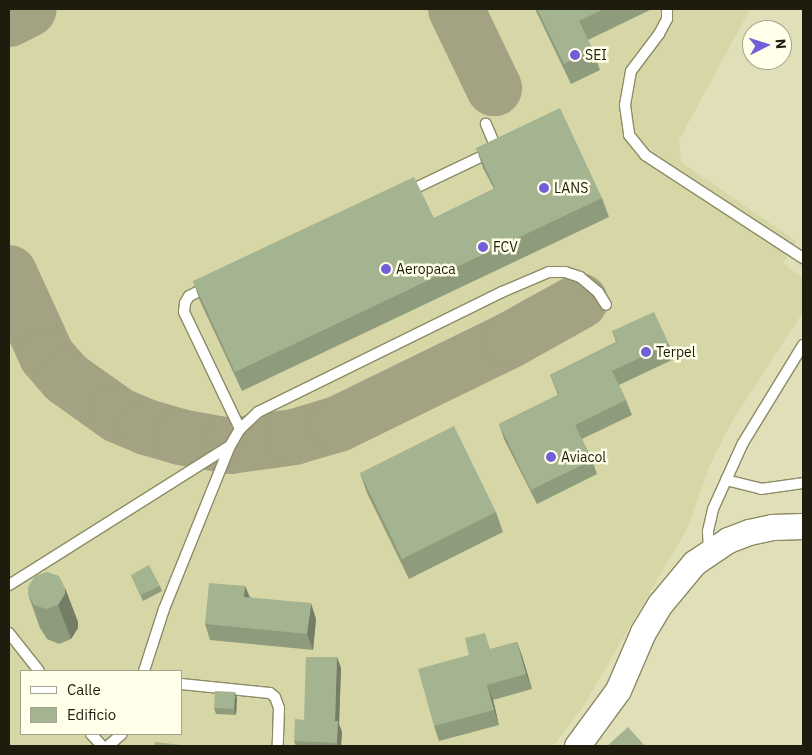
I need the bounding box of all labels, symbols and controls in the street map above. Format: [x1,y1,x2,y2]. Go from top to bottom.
north arrow [742,20,792,70]
text: N [772,38,790,50]
place label: SEI [585,47,607,63]
marker: SEI [569,49,581,61]
place label: LANS [554,180,588,196]
marker: LANS [538,182,550,194]
place label: FCV [493,239,518,255]
marker: FCV [477,241,489,253]
place label: Aeropaca [396,261,456,277]
marker: Aeropaca [380,263,392,275]
place label: Terpel [656,344,696,360]
marker: Terpel [640,346,652,358]
place label: Aviacol [561,449,606,465]
marker: Aviacol [545,451,557,463]
legend [20,670,182,735]
text: Calle [67,680,101,699]
text: Edificio [67,705,116,724]

